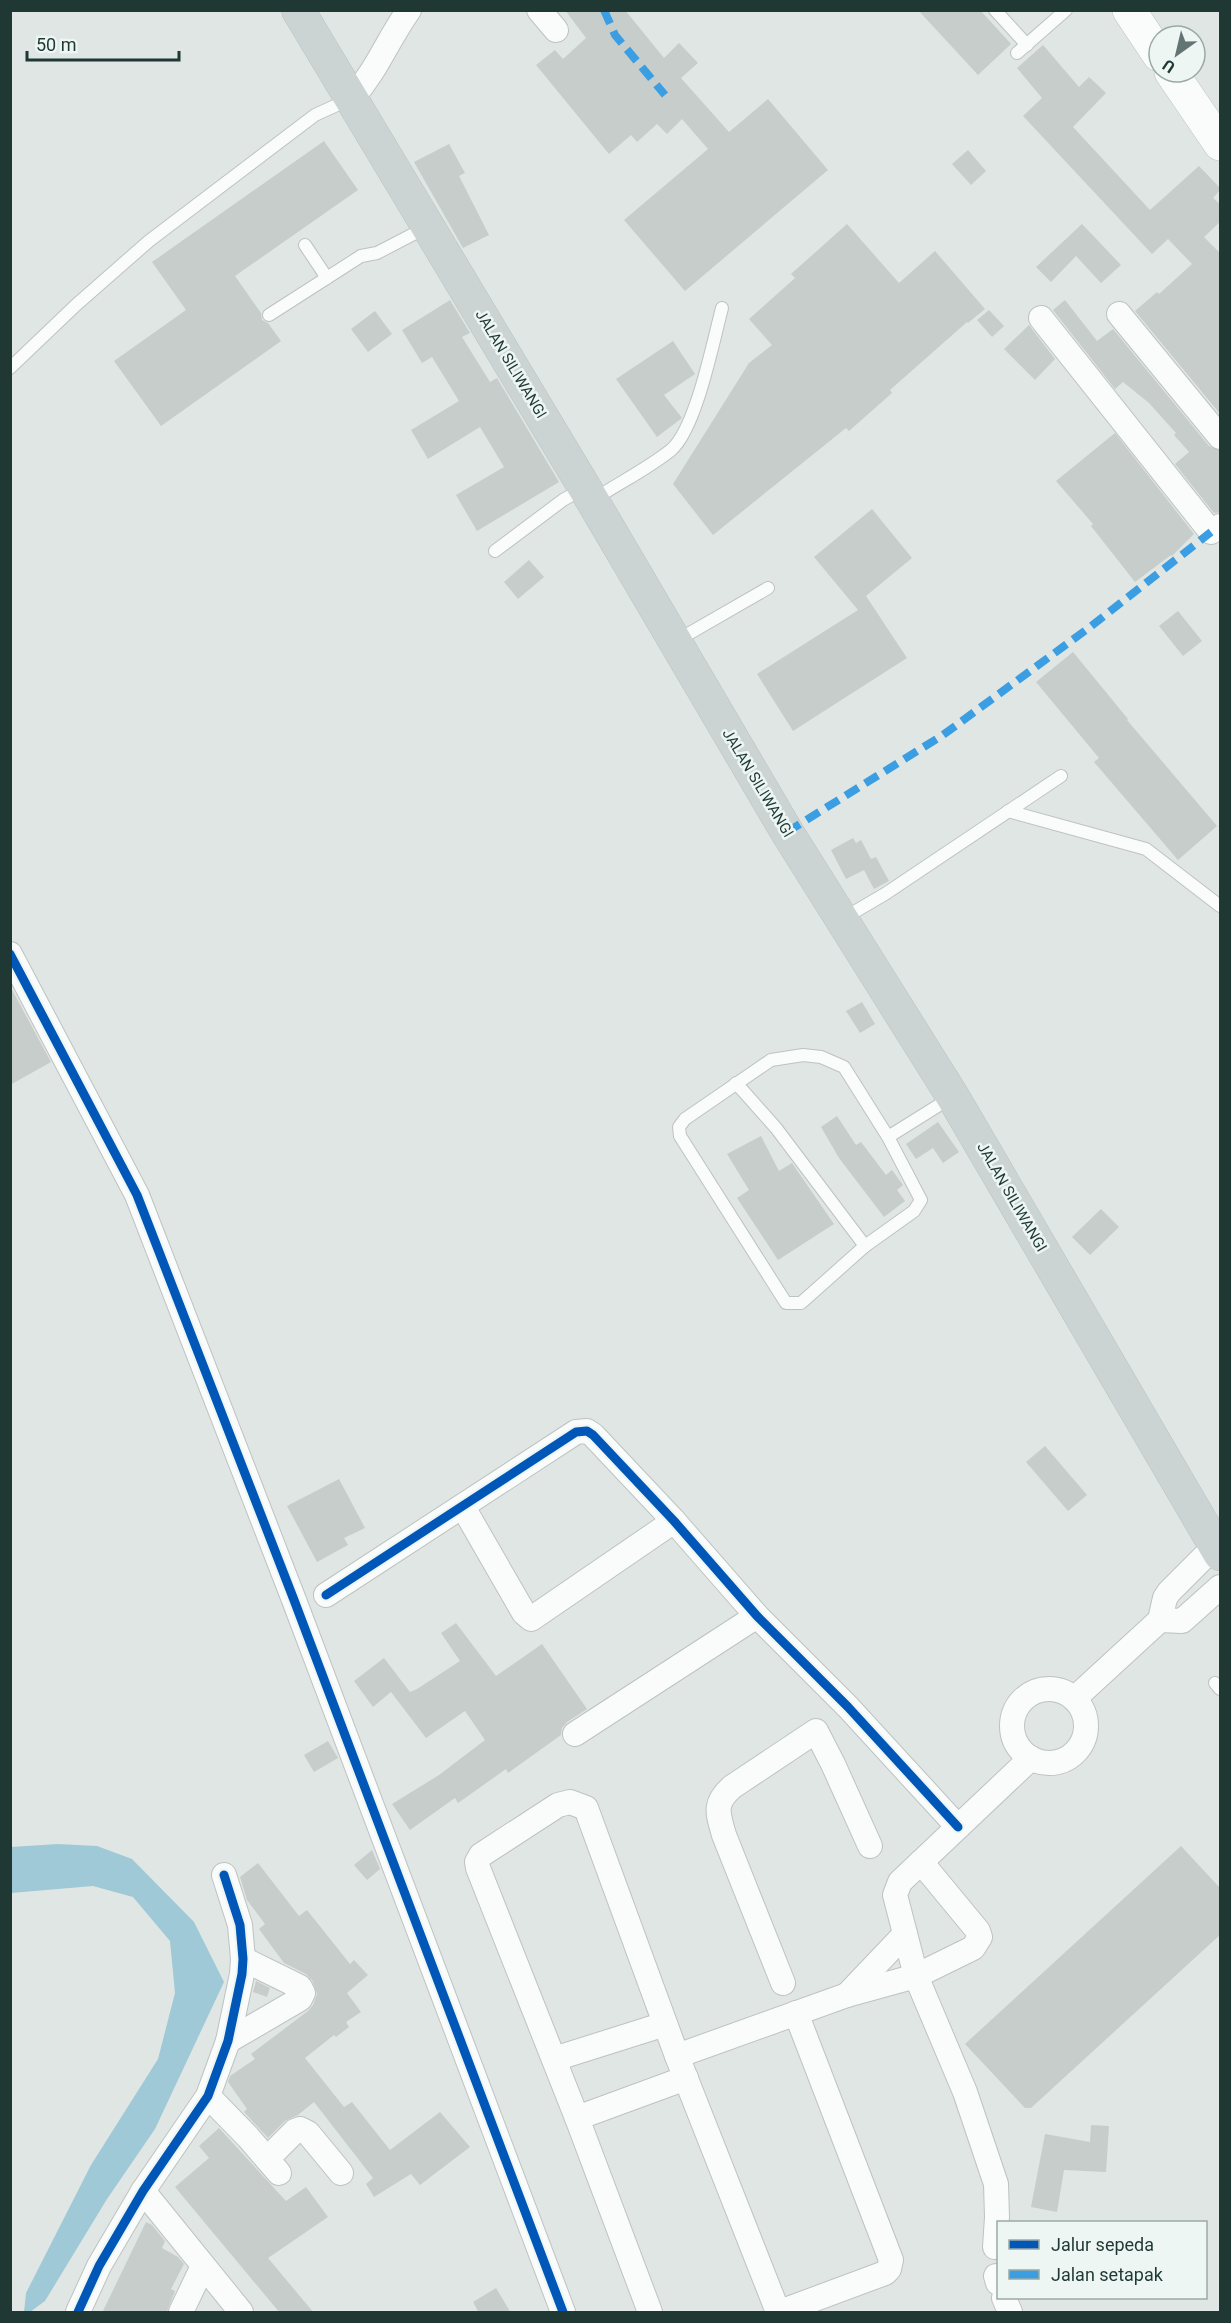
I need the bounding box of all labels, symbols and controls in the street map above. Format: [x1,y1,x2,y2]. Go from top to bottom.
scale bar [27,24,178,62]
north arrow [1147,24,1207,84]
text: 50 m [36,34,76,55]
text: U [1159,55,1179,77]
street label: JALAN SILIWANGI [472,307,550,421]
street label: JALAN SILIWANGI [719,726,797,840]
street label: JALAN SILIWANGI [973,1139,1051,1255]
legend [997,2221,1207,2299]
text: Jalur sepeda [1051,2234,1154,2255]
text: Jalan setapak [1051,2264,1164,2285]

